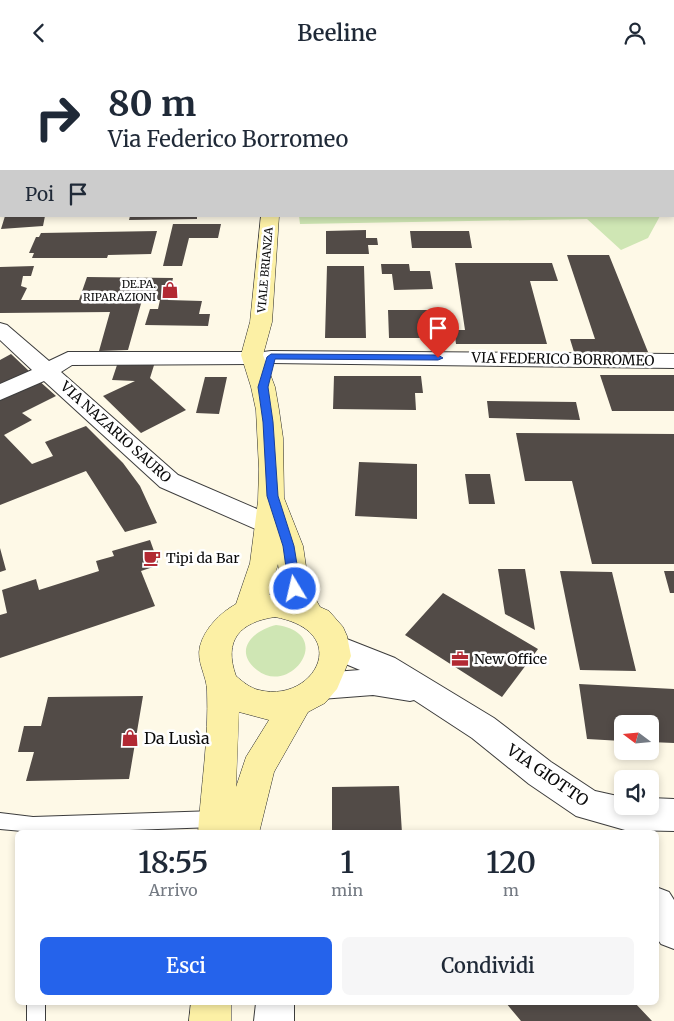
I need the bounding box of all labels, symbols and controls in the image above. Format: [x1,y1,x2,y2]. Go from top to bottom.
icon: back [25,19,53,47]
text: Beeline [297,19,377,47]
icon: person [621,19,649,47]
text: 80 m [108,82,196,126]
icon: right [25,85,90,150]
text: Via Federico Borromeo [108,125,348,153]
icon: arrive [64,180,92,208]
text: Poi [25,182,54,206]
street label: VIALE BRIANZA [254,226,276,314]
place label: DE.PA. RIPARAZIONI [83,277,156,304]
shop icon: DE.PA. RIPARAZIONI [160,280,180,300]
pin [417,307,459,358]
icon: arrive [424,314,452,342]
street label: VIA FEDERICO BORROMEO [470,348,655,370]
street label: VIA NAZARIO SAURO [56,377,175,487]
cafe icon: Tipi da Bar [142,548,162,568]
place label: Tipi da Bar [166,549,239,567]
position arrow [268,562,320,614]
office icon: New Office [450,649,470,669]
place label: New Office [474,650,547,668]
north arrow [614,715,659,760]
map controls [614,715,659,815]
shop icon: Da Lusìa [120,728,140,748]
place label: Da Lusìa [144,728,210,748]
street label: VIA GIOTTO [502,739,593,811]
button: sound [614,770,659,815]
text: 18:55 [138,843,208,881]
text: 1 [340,843,354,881]
text: 120 [486,843,536,881]
text: Arrivo [149,880,198,900]
text: min [331,880,363,900]
text: m [503,880,519,900]
button: Esci [40,937,332,995]
button: Condividi [342,937,634,995]

